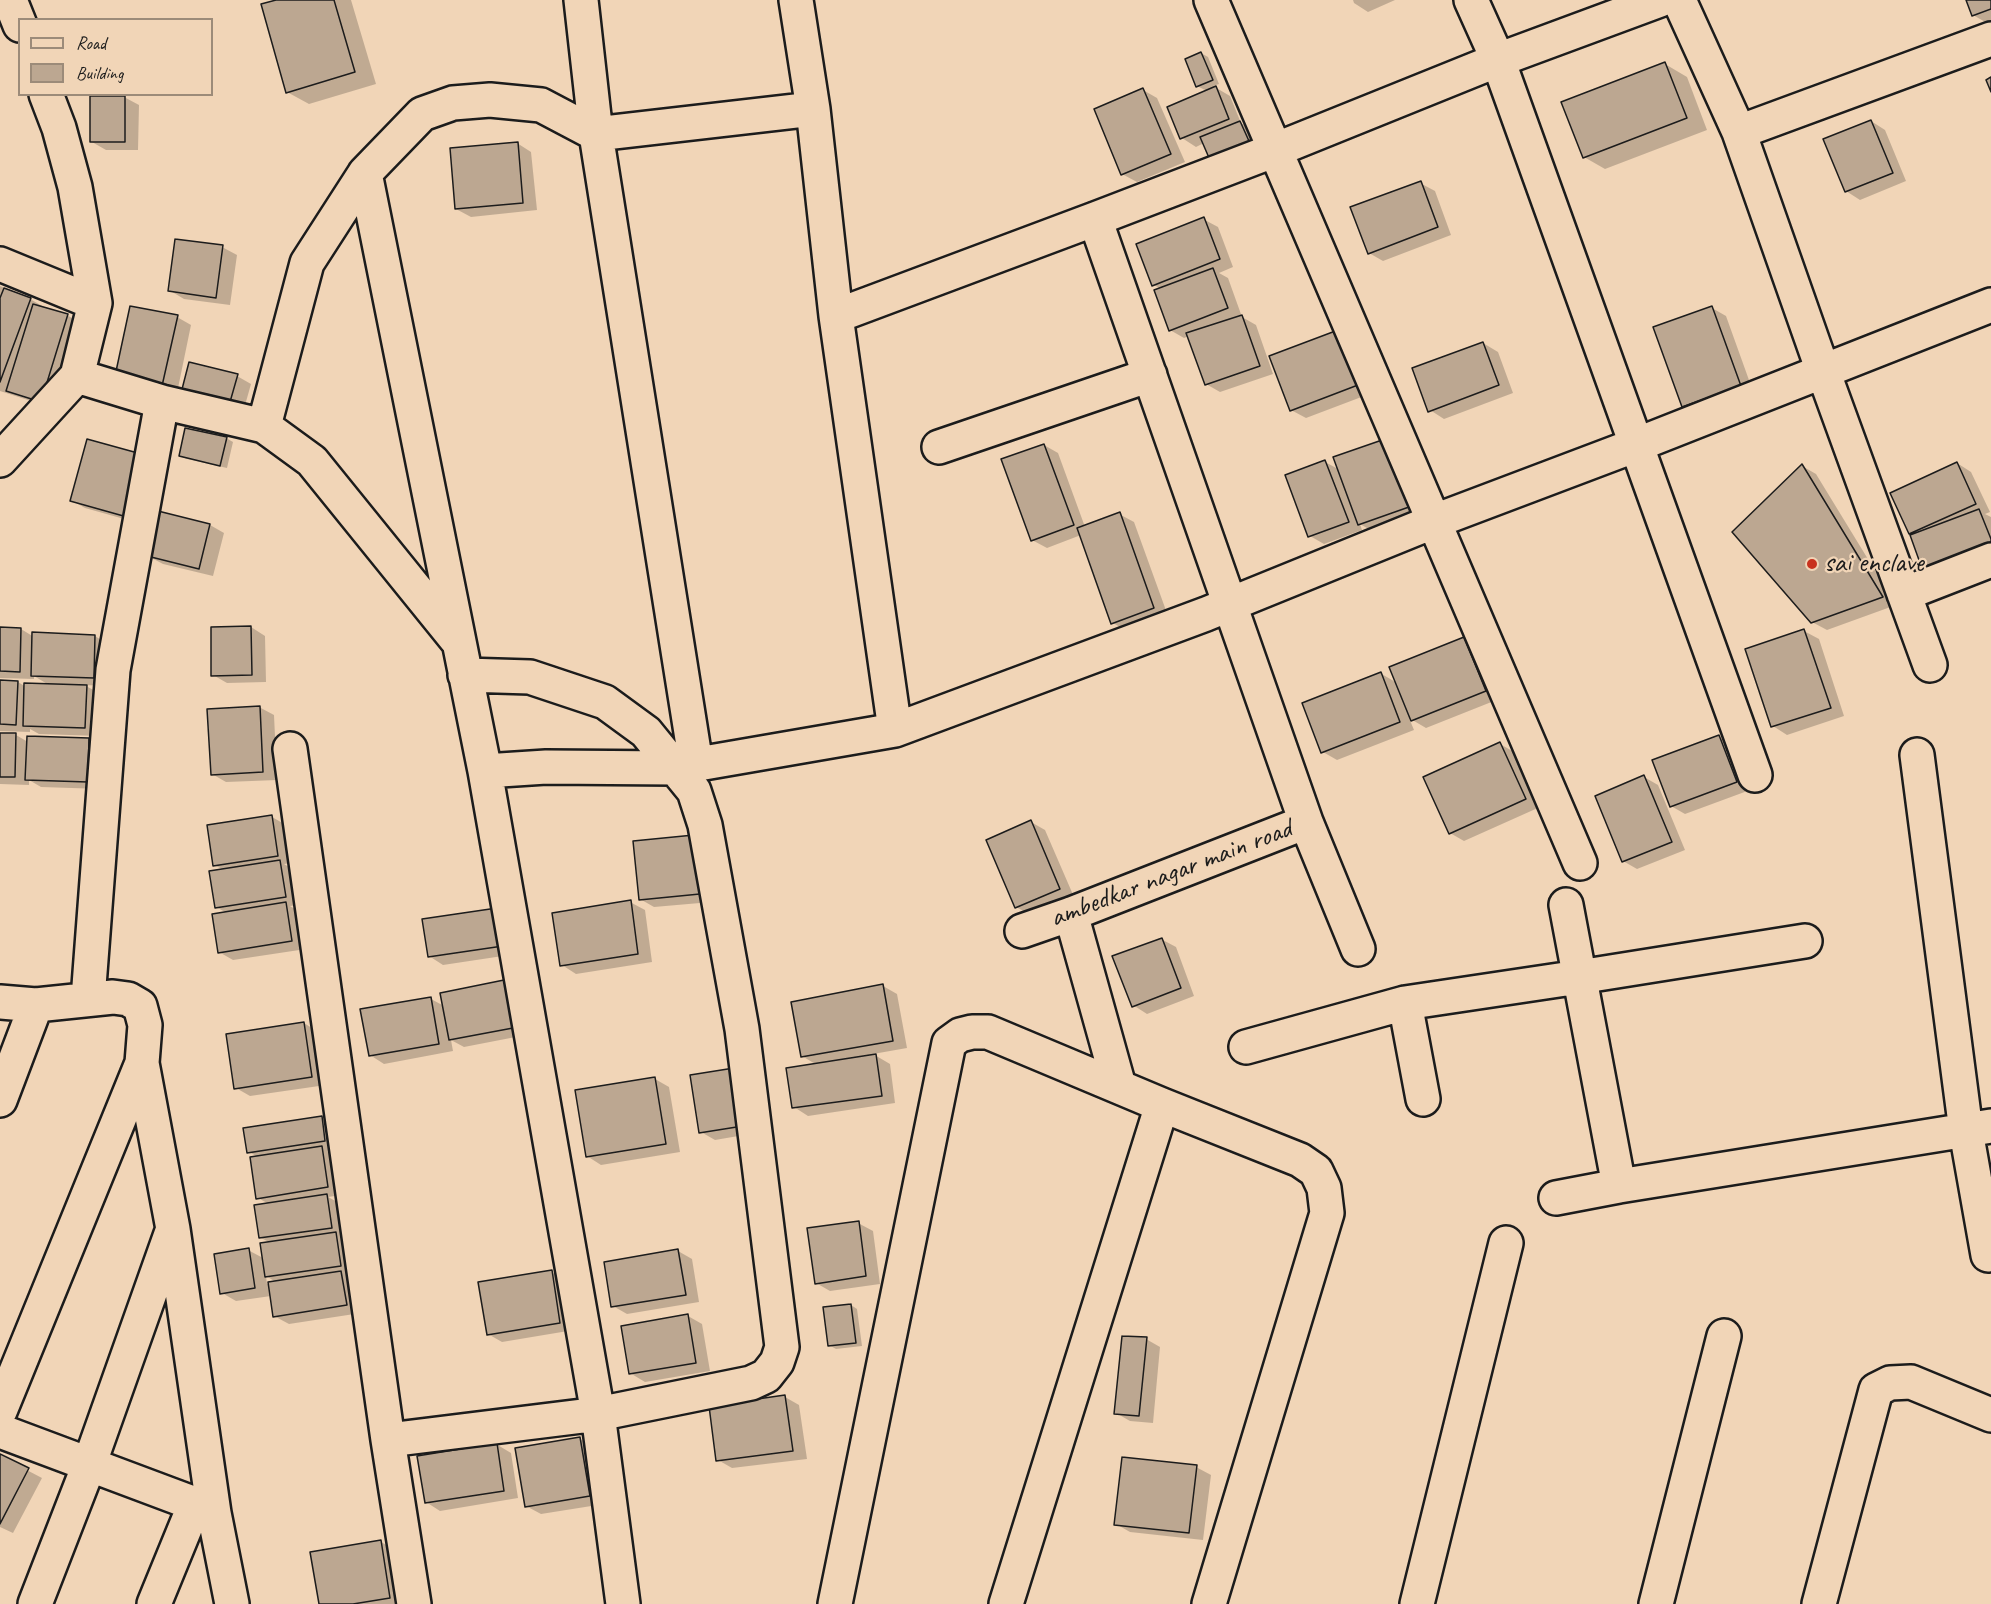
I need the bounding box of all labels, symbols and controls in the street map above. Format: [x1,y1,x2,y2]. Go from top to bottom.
legend [18,18,213,96]
text: Road [76,32,106,54]
text: Building [76,62,123,84]
place label: sai enclave [1824,547,1924,581]
marker: sai enclave [1805,557,1819,571]
street label: ambedkar nagar main road [1045,812,1297,936]

